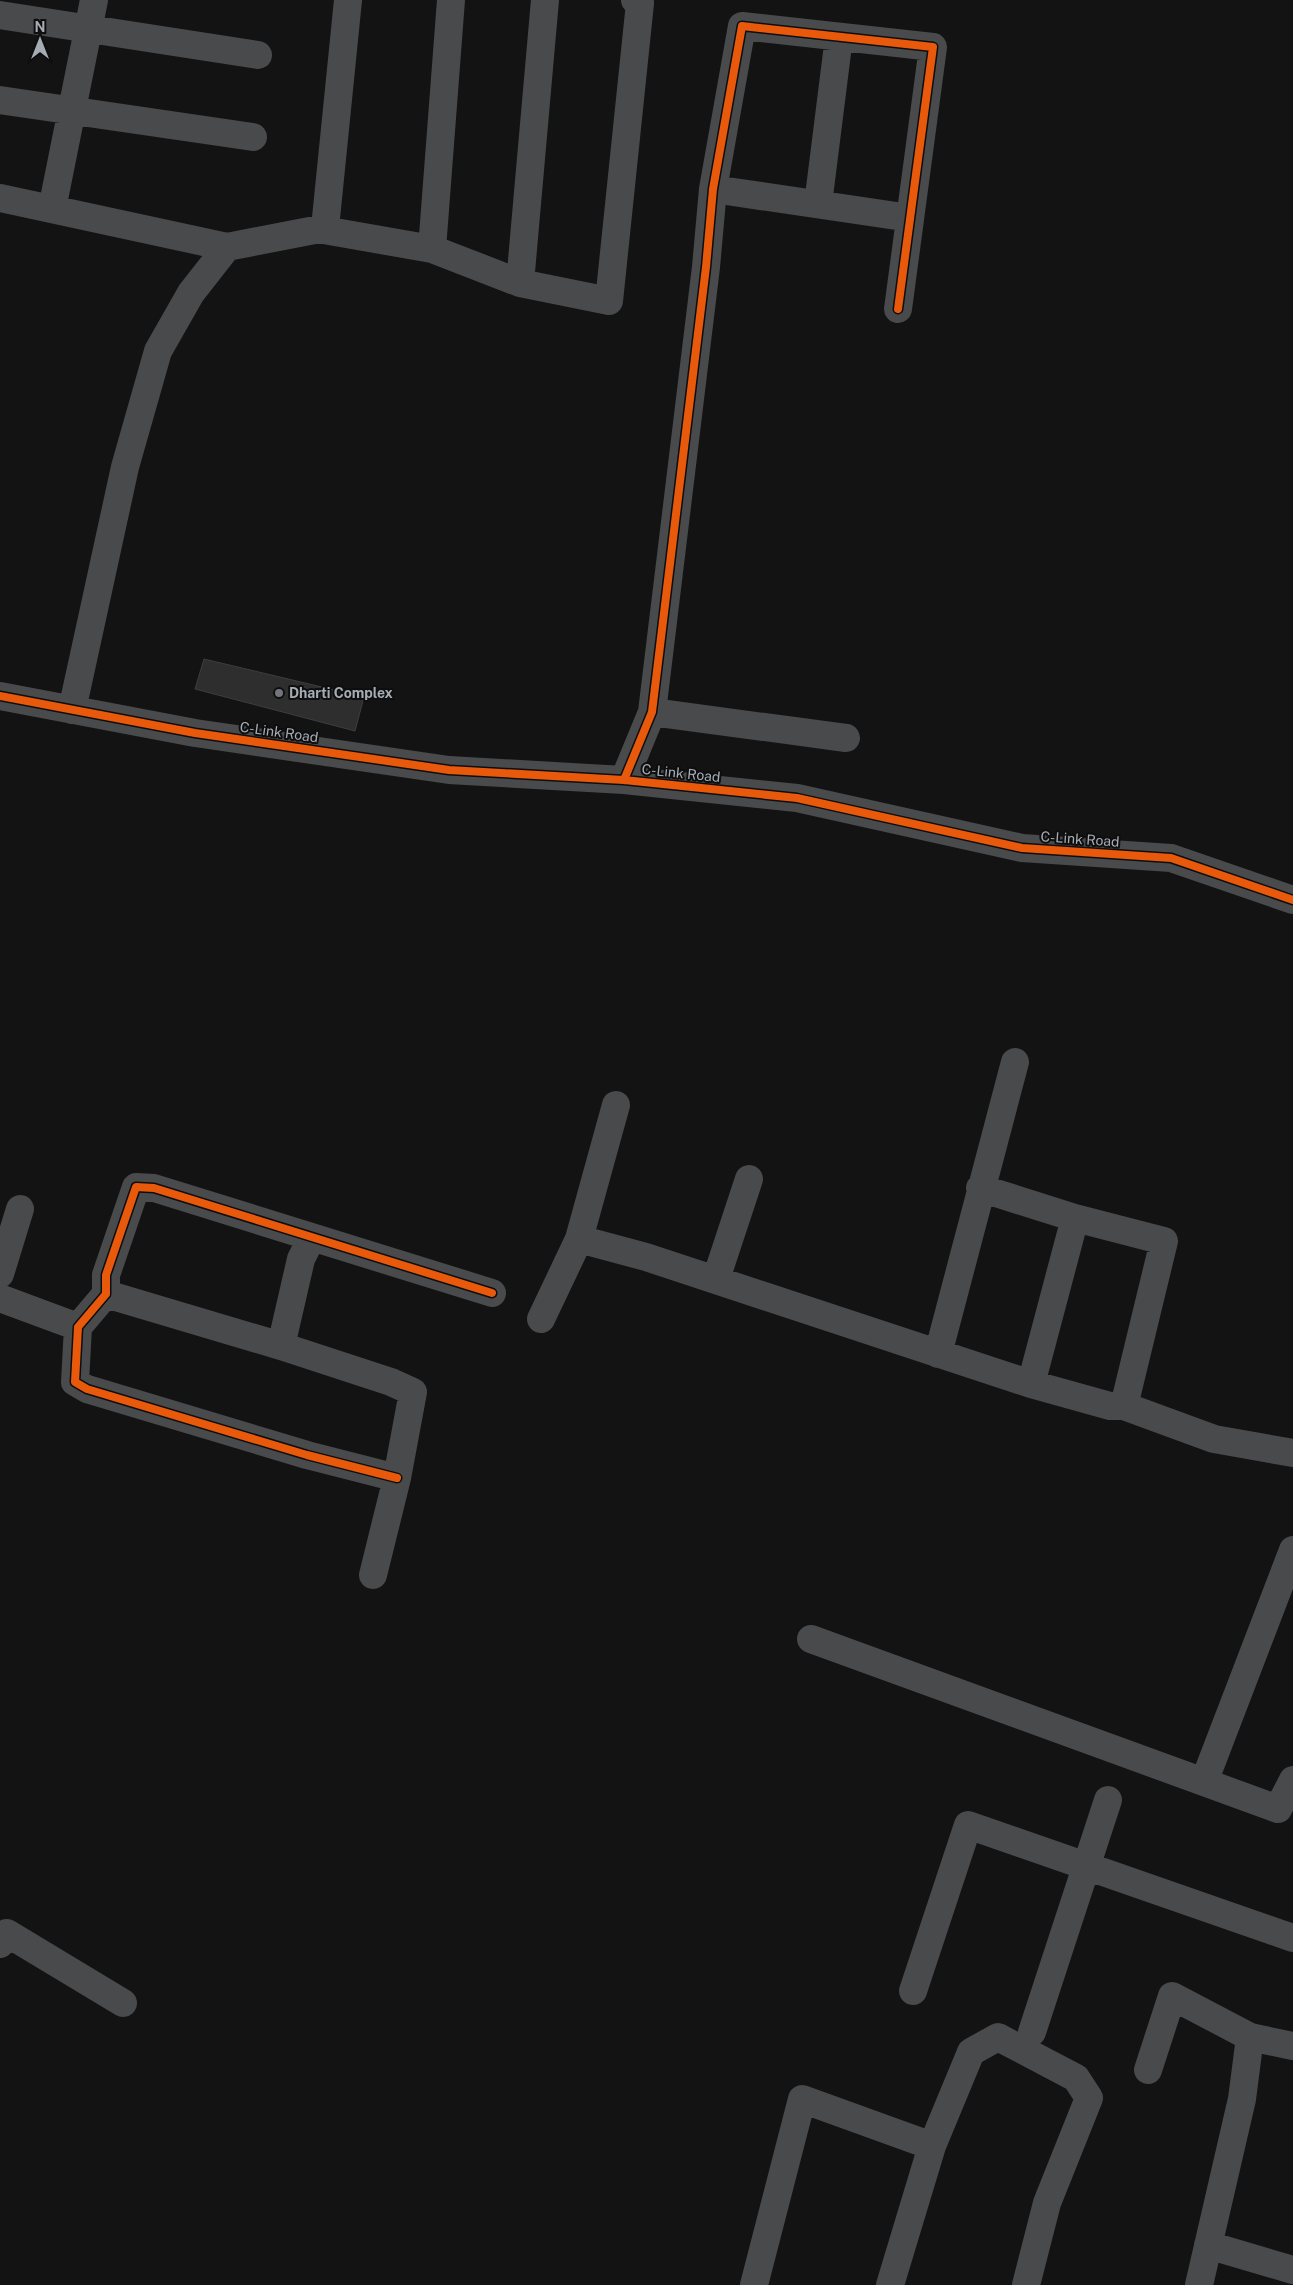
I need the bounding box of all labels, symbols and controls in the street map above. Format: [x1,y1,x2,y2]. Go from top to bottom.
north arrow [15,15,65,65]
text: N [35,19,45,35]
place label: Dharti Complex [289,685,393,701]
marker: Dharti Complex [273,687,285,699]
street label: C-Link Road [239,719,319,745]
street label: C-Link Road [641,761,721,785]
street label: C-Link Road [1040,828,1120,850]

